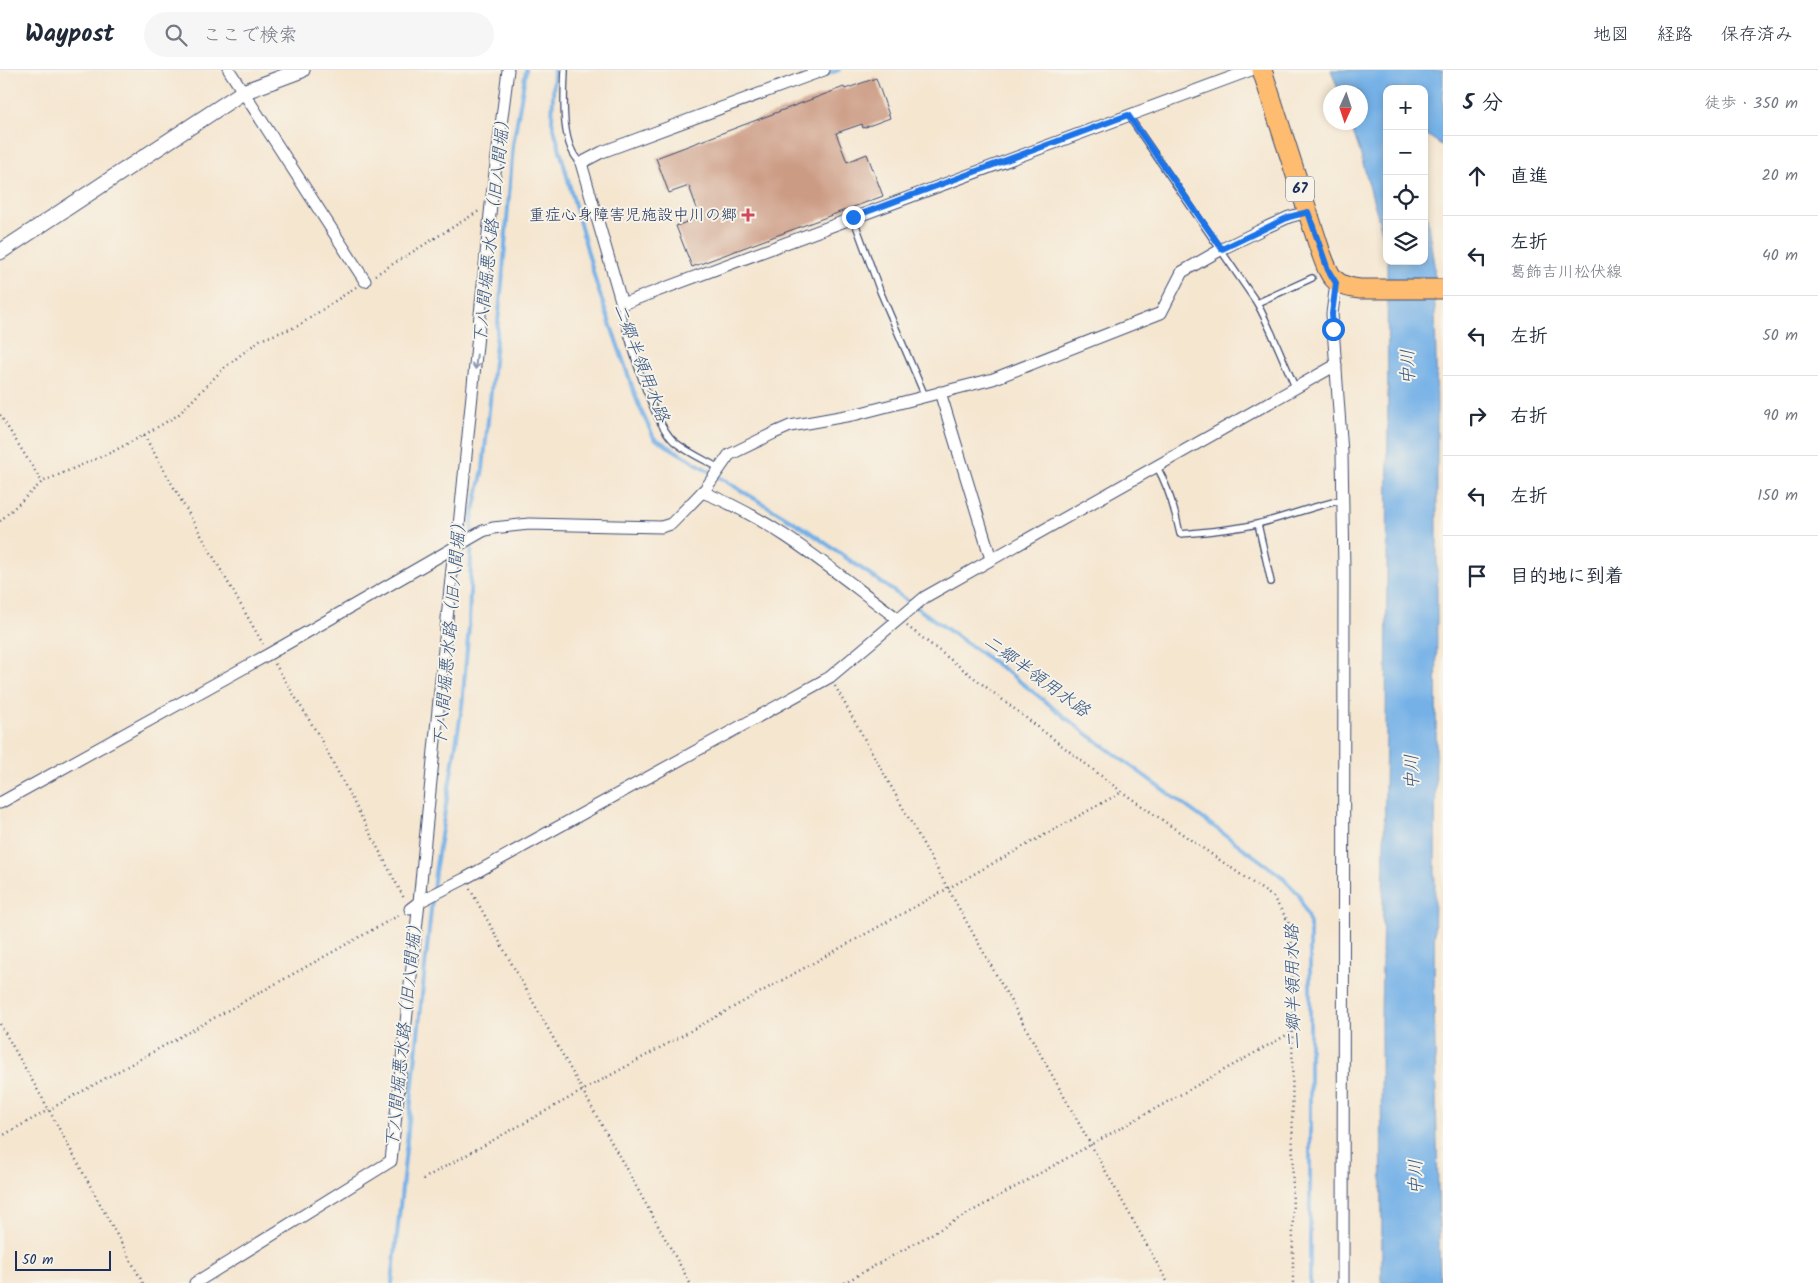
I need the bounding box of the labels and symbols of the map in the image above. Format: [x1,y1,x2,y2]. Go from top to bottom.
north arrow [1323,85,1368,130]
water label: 下八間堀悪水路（旧八間堀） [466,110,520,346]
road number: 67 [1286,176,1314,202]
place label: 重症心身障害児施設中川の郷 [529,203,737,228]
route end [842,206,865,229]
marker: 重症心身障害児施設中川の郷 [741,208,755,222]
water label: 二郷半領用水路 [604,299,676,428]
route start [1322,318,1345,341]
water label: 中川 [1394,349,1424,385]
one-way arrow [471,354,480,370]
water label: 下八間堀悪水路（旧八間堀） [426,513,476,749]
water label: 二郷半領用水路 [977,628,1096,726]
water label: 中川 [1398,754,1428,790]
water label: 下八間堀悪水路（旧八間堀） [378,914,432,1150]
water label: 二郷半領用水路 [1278,923,1310,1050]
water label: 中川 [1402,1159,1432,1195]
scale bar [15,1248,111,1271]

